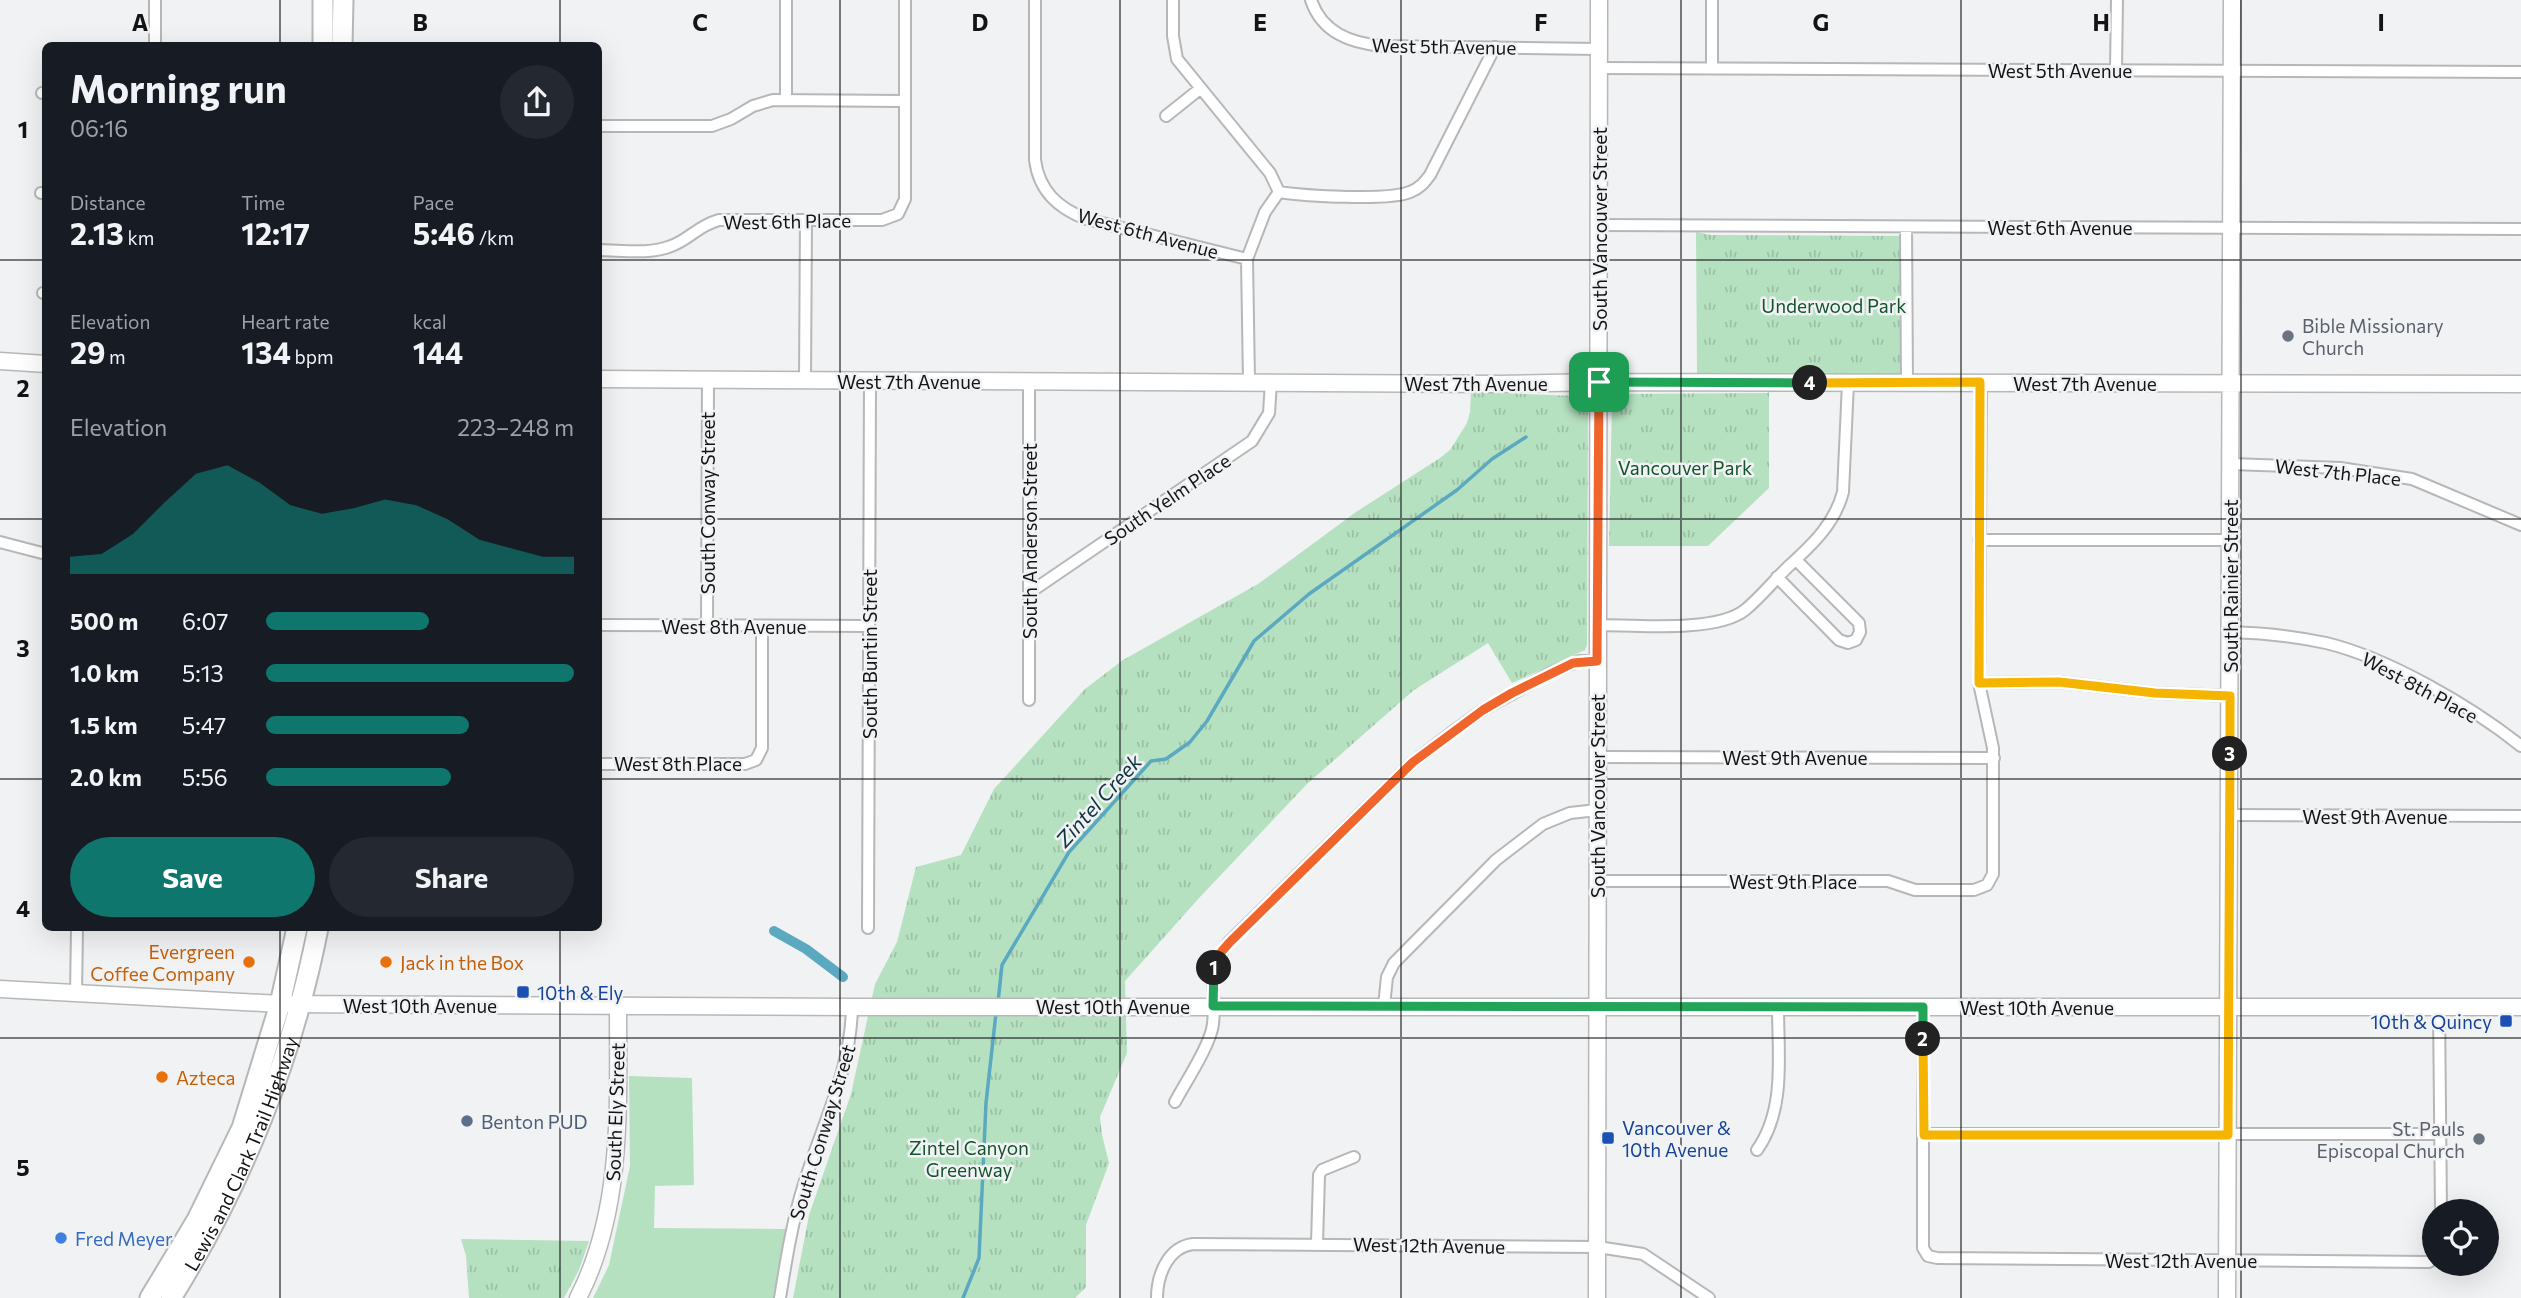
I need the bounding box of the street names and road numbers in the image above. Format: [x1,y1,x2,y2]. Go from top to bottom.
street label: West 5th Avenue [1371,33,1517,59]
street label: West 5th Avenue [1988,59,2132,82]
street label: South Vancouver Street [1588,127,1611,331]
street label: West 6th Avenue [1075,203,1221,263]
street label: West 6th Place [723,208,851,234]
street label: West 6th Avenue [1987,216,2133,239]
street label: West 7th Avenue [837,370,981,393]
street label: West 7th Avenue [1404,372,1548,395]
street label: West 7th Avenue [2013,372,2157,395]
street label: South Conway Street [696,412,719,594]
street label: South Anderson Street [1018,443,1041,639]
street label: South Yelm Place [1100,448,1234,550]
street label: West 7th Place [2274,454,2402,490]
street label: South Rainier Street [2219,499,2242,673]
street label: South Buntin Street [858,569,881,739]
street label: West 8th Avenue [661,615,807,638]
street label: West 8th Place [2358,647,2482,727]
street label: South Vancouver Street [1586,694,1609,898]
street label: West 9th Avenue [1722,746,1868,769]
street label: West 8th Place [614,752,742,775]
street label: West 9th Avenue [2302,805,2448,828]
street label: West 9th Place [1729,870,1857,893]
street label: West 10th Avenue [343,994,497,1017]
street label: West 10th Avenue [1036,995,1190,1018]
street label: West 10th Avenue [1960,996,2114,1019]
street label: Lewis and Clark Trail Highway [179,1033,302,1275]
street label: South Conway Street [784,1041,860,1223]
street label: South Ely Street [601,1042,629,1182]
street label: West 12th Avenue [1353,1232,1505,1258]
street label: West 12th Avenue [2105,1249,2257,1272]

